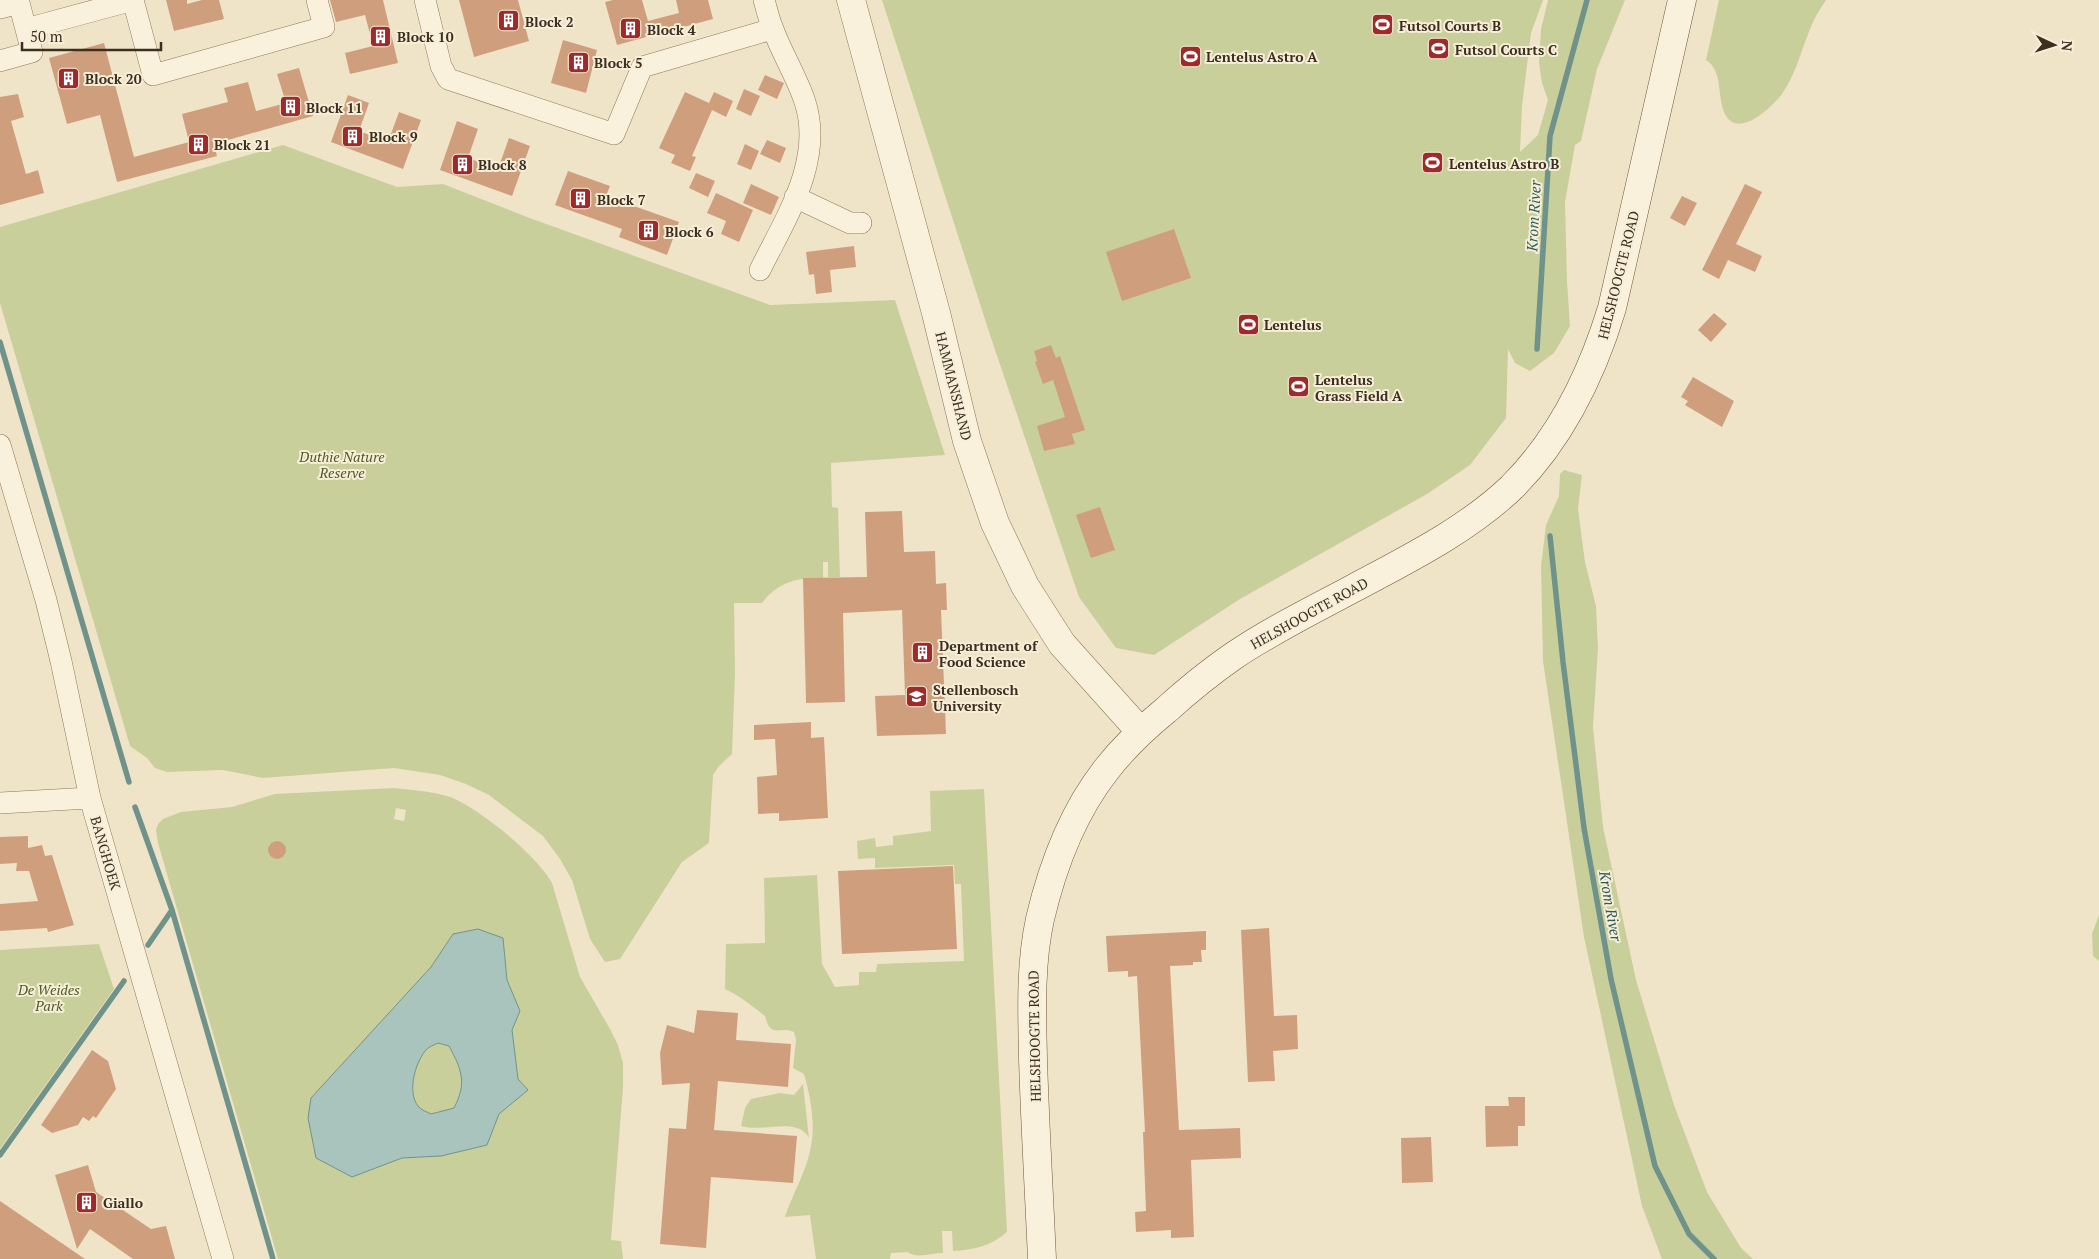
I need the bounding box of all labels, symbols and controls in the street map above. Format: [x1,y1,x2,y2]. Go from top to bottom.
building icon: Block 2 [497,9,521,33]
place label: Block 2 [525,12,574,31]
sports icon: Futsol Courts B [1371,13,1395,37]
place label: Futsol Courts B [1399,16,1501,35]
building icon: Block 4 [619,17,643,41]
scale bar [22,20,161,52]
place label: Block 4 [647,20,696,39]
north arrow [2029,20,2079,70]
building icon: Block 10 [369,24,393,48]
text: 50 m [30,26,63,46]
place label: Block 10 [397,27,454,46]
sports icon: Futsol Courts C [1427,37,1451,61]
place label: Futsol Courts C [1455,40,1557,59]
text: N [2058,40,2077,52]
sports icon: Lentelus Astro A [1178,44,1202,68]
place label: Lentelus Astro A [1206,47,1318,66]
building icon: Block 5 [566,50,590,74]
place label: Block 5 [594,53,643,72]
building icon: Block 20 [57,66,81,90]
place label: Block 20 [85,69,142,88]
building icon: Block 11 [278,95,302,119]
place label: Block 11 [306,98,363,117]
building icon: Block 9 [341,124,365,148]
place label: Block 9 [369,127,418,146]
building icon: Block 21 [186,132,210,156]
place label: Block 21 [214,135,271,154]
sports icon: Lentelus Astro B [1421,151,1445,175]
building icon: Block 8 [450,152,474,176]
place label: Lentelus Astro B [1449,154,1559,173]
place label: Block 8 [478,155,527,174]
water label: Krom River [1521,179,1545,253]
building icon: Block 7 [569,187,593,211]
place label: Block 7 [597,190,646,209]
street label: HELSHOOGTE ROAD [1593,209,1643,341]
building icon: Block 6 [637,219,661,243]
place label: Block 6 [665,222,714,241]
sports icon: Lentelus [1236,312,1260,336]
place label: Lentelus [1264,315,1321,334]
street label: HAMMANSHAND [931,330,977,442]
place label: Lentelus Grass Field A [1315,370,1403,405]
sports icon: Lentelus Grass Field A [1287,375,1311,399]
park label: Duthie Nature Reserve [298,447,385,482]
street label: HELSHOOGTE ROAD [1247,573,1371,653]
place label: Department of Food Science [939,636,1039,671]
building icon: Department of Food Science [911,641,935,665]
place label: Stellenbosch University [933,680,1018,715]
school or university icon: Stellenbosch University [905,685,929,709]
street label: BANGHOEK [86,814,126,893]
water label: Krom River [1595,868,1627,944]
street label: HELSHOOGTE ROAD [1023,970,1045,1102]
park label: De Weides Park [17,980,80,1015]
building icon: Giallo [75,1190,99,1214]
place label: Giallo [103,1193,143,1212]

